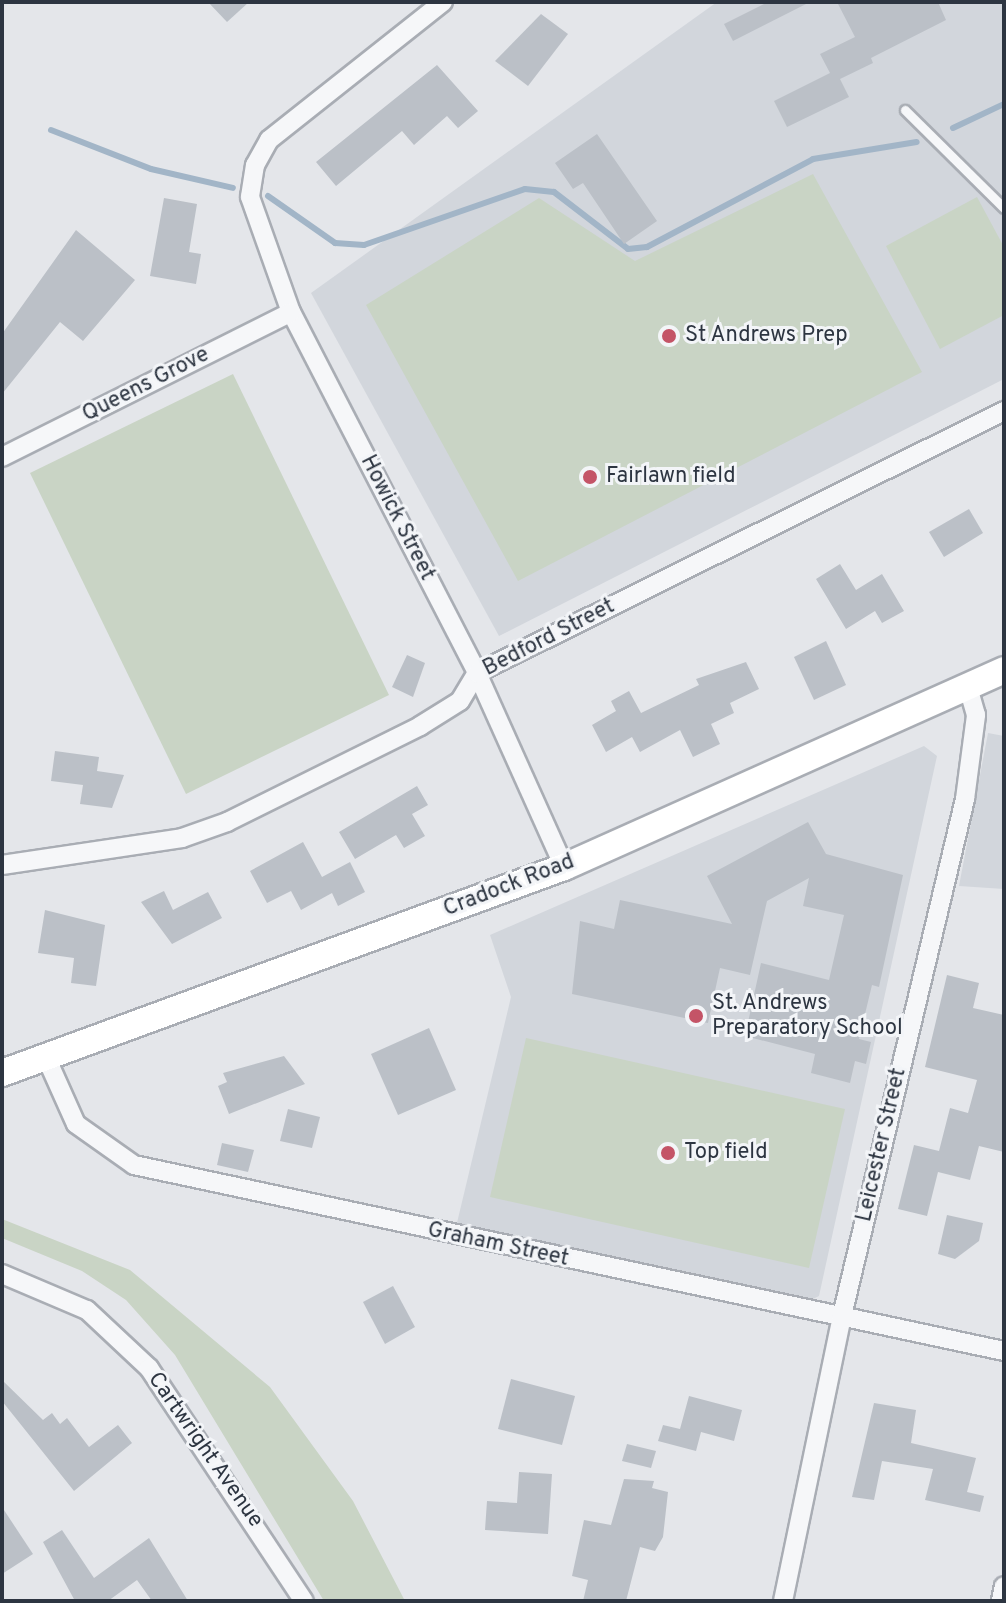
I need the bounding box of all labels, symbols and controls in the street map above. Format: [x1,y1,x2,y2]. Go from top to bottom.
place label: St Andrews Prep [685,323,849,349]
marker: St Andrews Prep [660,327,678,345]
street label: Queens Grove [78,342,214,428]
street label: Howick Street [354,451,440,585]
place label: Fairlawn field [606,464,735,490]
marker: Fairlawn field [581,468,599,486]
street label: Bedford Street [479,593,619,683]
street label: Cradock Road [440,849,578,923]
place label: St. Andrews Preparatory School [712,990,903,1042]
marker: St. Andrews Preparatory School [687,1007,705,1025]
street label: Leicester Street [851,1066,913,1224]
place label: Top field [684,1140,767,1166]
marker: Top field [659,1144,677,1162]
street label: Graham Street [425,1217,571,1273]
street label: Cartwright Avenue [141,1367,269,1533]

